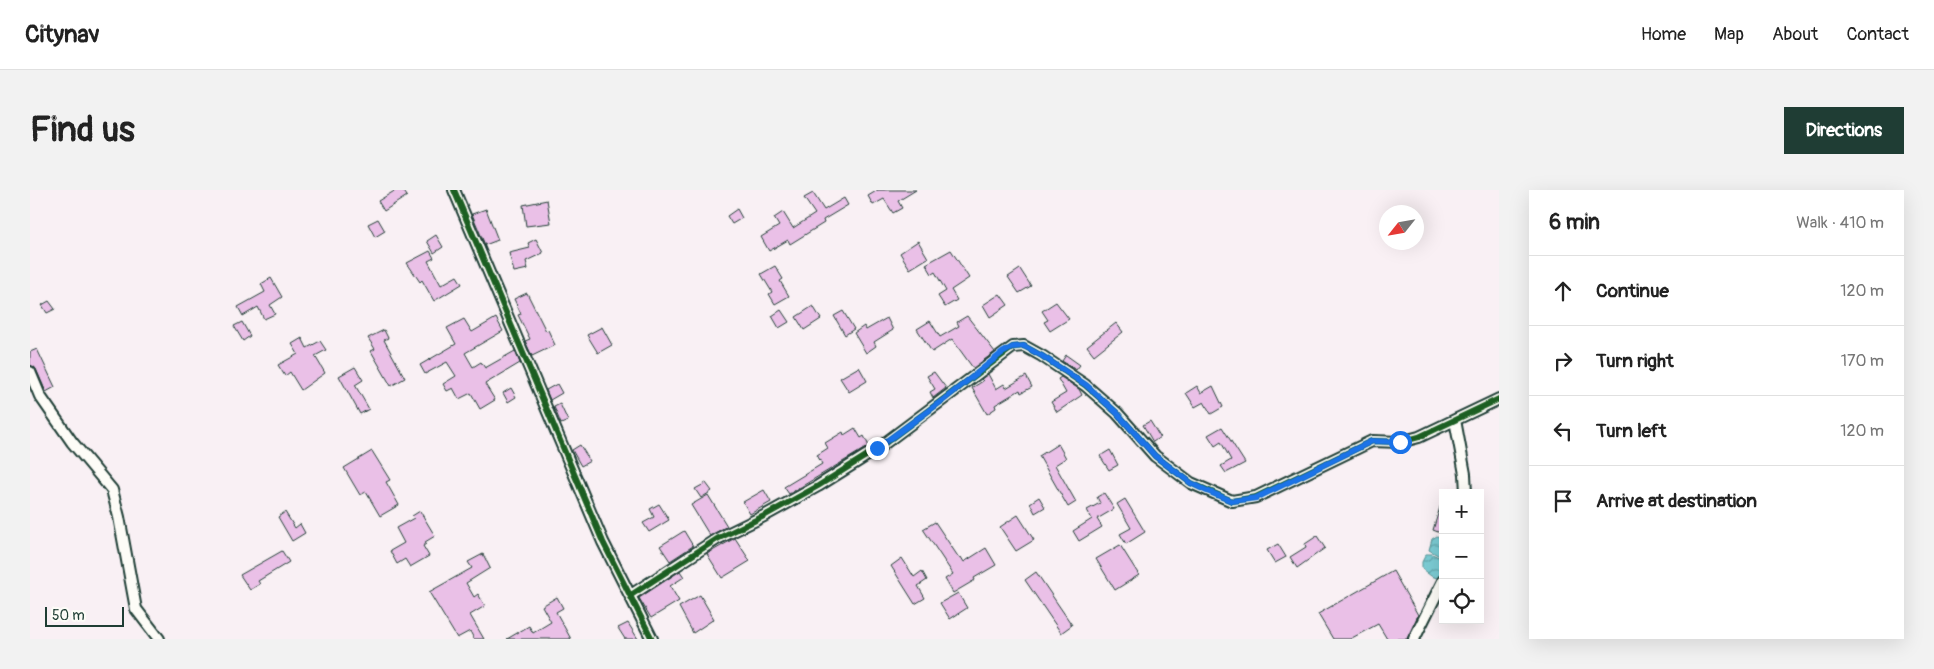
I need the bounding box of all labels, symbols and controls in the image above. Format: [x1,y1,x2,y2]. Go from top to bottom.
text: Citynav [25,20,100,49]
text: Home [1641,23,1686,46]
text: Map [1714,23,1744,46]
text: About [1772,23,1818,46]
text: Contact [1846,23,1909,46]
button: Directions [1784,107,1904,154]
text: Find us [30,108,135,152]
north arrow [1379,205,1424,250]
text: 6 min [1549,209,1600,236]
text: Walk · 410 m [1796,213,1884,233]
icon: ahead [1549,277,1577,305]
text: Continue [1596,279,1669,303]
text: 120 m [1840,281,1884,301]
icon: right [1549,347,1577,375]
text: Turn right [1596,349,1674,373]
text: 170 m [1841,351,1884,371]
icon: left [1549,417,1577,445]
text: Turn left [1596,419,1666,443]
text: 120 m [1840,421,1884,441]
route start [1389,431,1412,454]
route end [866,437,889,460]
icon: arrive [1549,487,1577,515]
map controls [1439,489,1484,624]
button: + [1439,489,1484,534]
text: Arrive at destination [1596,489,1757,513]
button: − [1439,534,1484,579]
button: locate [1439,579,1484,624]
scale bar [45,604,124,627]
text: 50 m [52,607,85,624]

